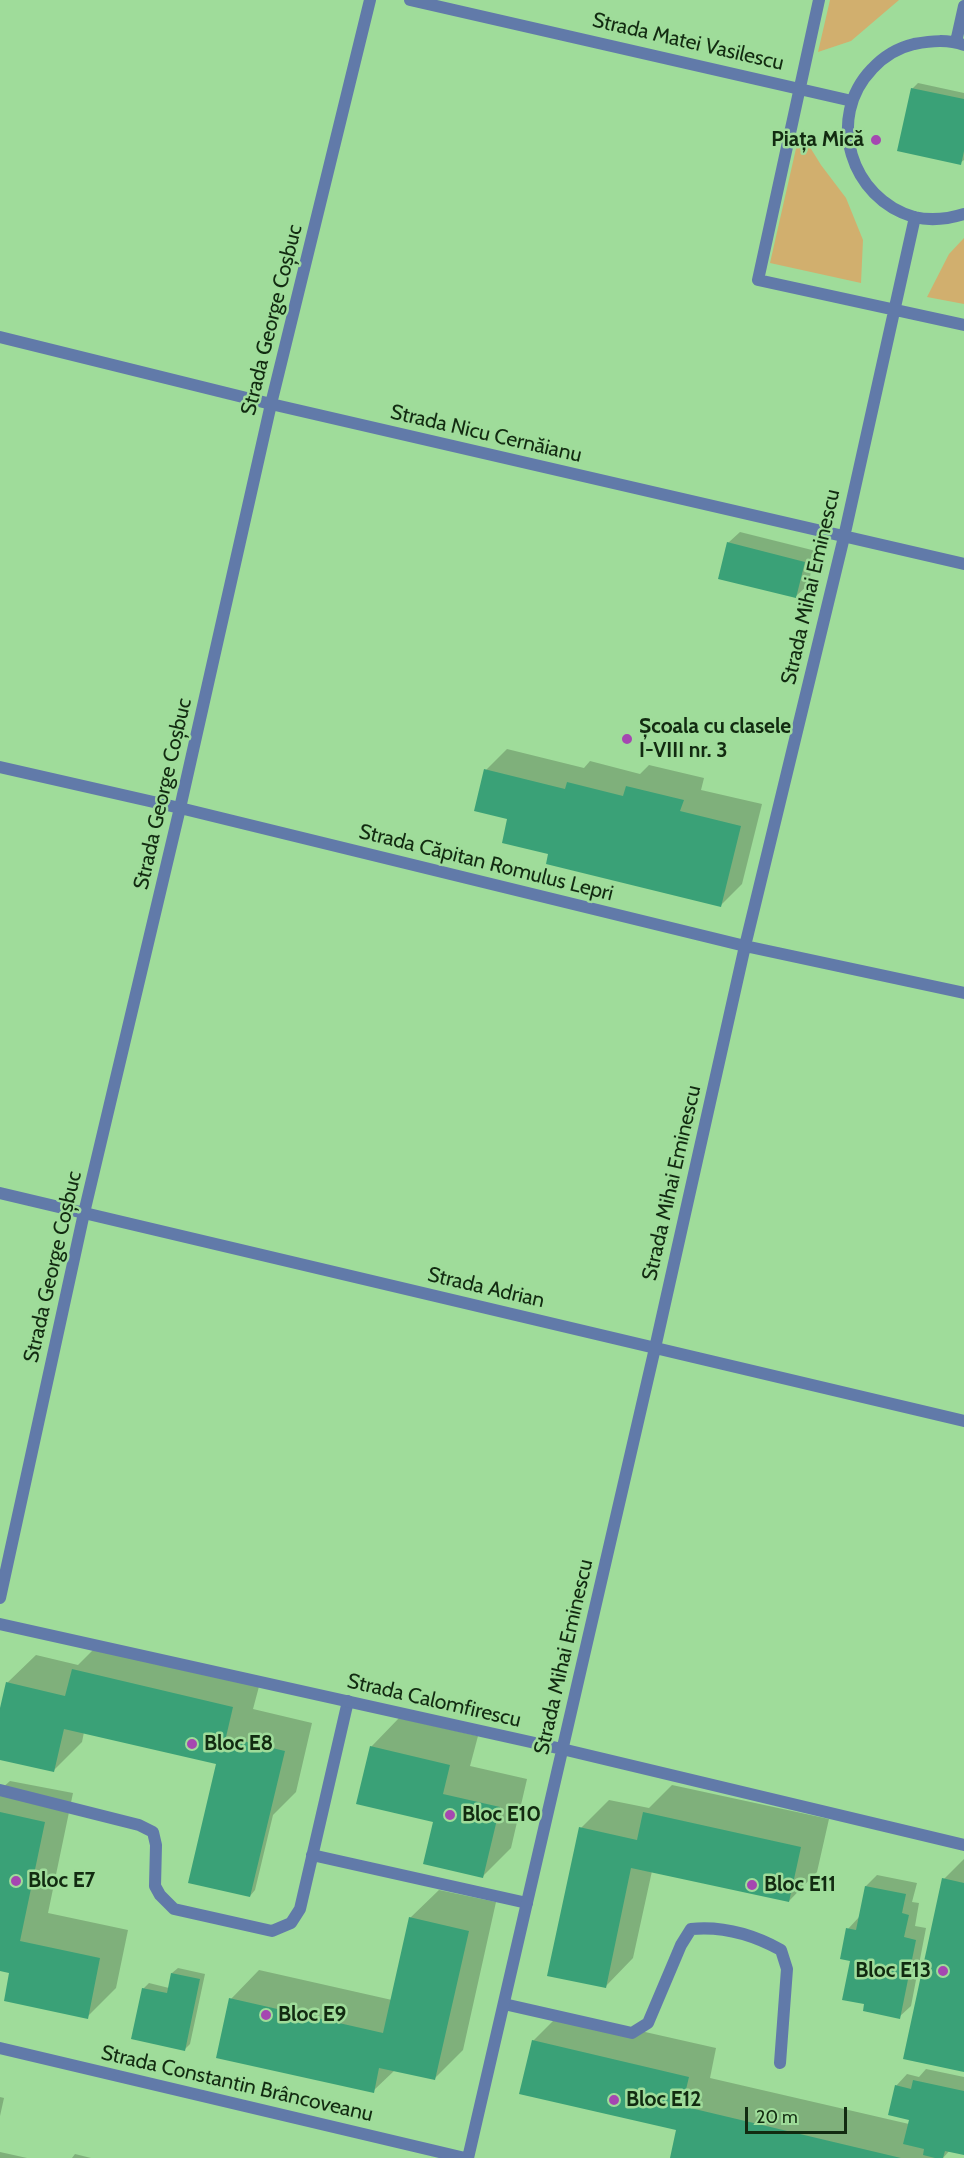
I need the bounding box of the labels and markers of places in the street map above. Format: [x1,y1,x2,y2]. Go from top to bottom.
place label: Piața Mică [771,127,864,153]
marker: Piața Mică [869,133,883,147]
place label: Școala cu clasele I-VIII nr. 3 [639,714,791,764]
marker: Școala cu clasele I-VIII nr. 3 [620,732,634,746]
place label: Bloc E8 [204,1731,273,1757]
marker: Bloc E8 [185,1737,199,1751]
place label: Bloc E10 [462,1802,541,1828]
marker: Bloc E10 [443,1808,457,1822]
place label: Bloc E7 [28,1868,95,1894]
place label: Bloc E11 [764,1872,836,1898]
marker: Bloc E7 [9,1874,23,1888]
marker: Bloc E11 [745,1878,759,1892]
place label: Bloc E13 [855,1958,931,1984]
marker: Bloc E13 [936,1964,950,1978]
place label: Bloc E9 [278,2002,346,2028]
marker: Bloc E9 [259,2008,273,2022]
place label: Bloc E12 [626,2087,701,2113]
marker: Bloc E12 [607,2093,621,2107]

